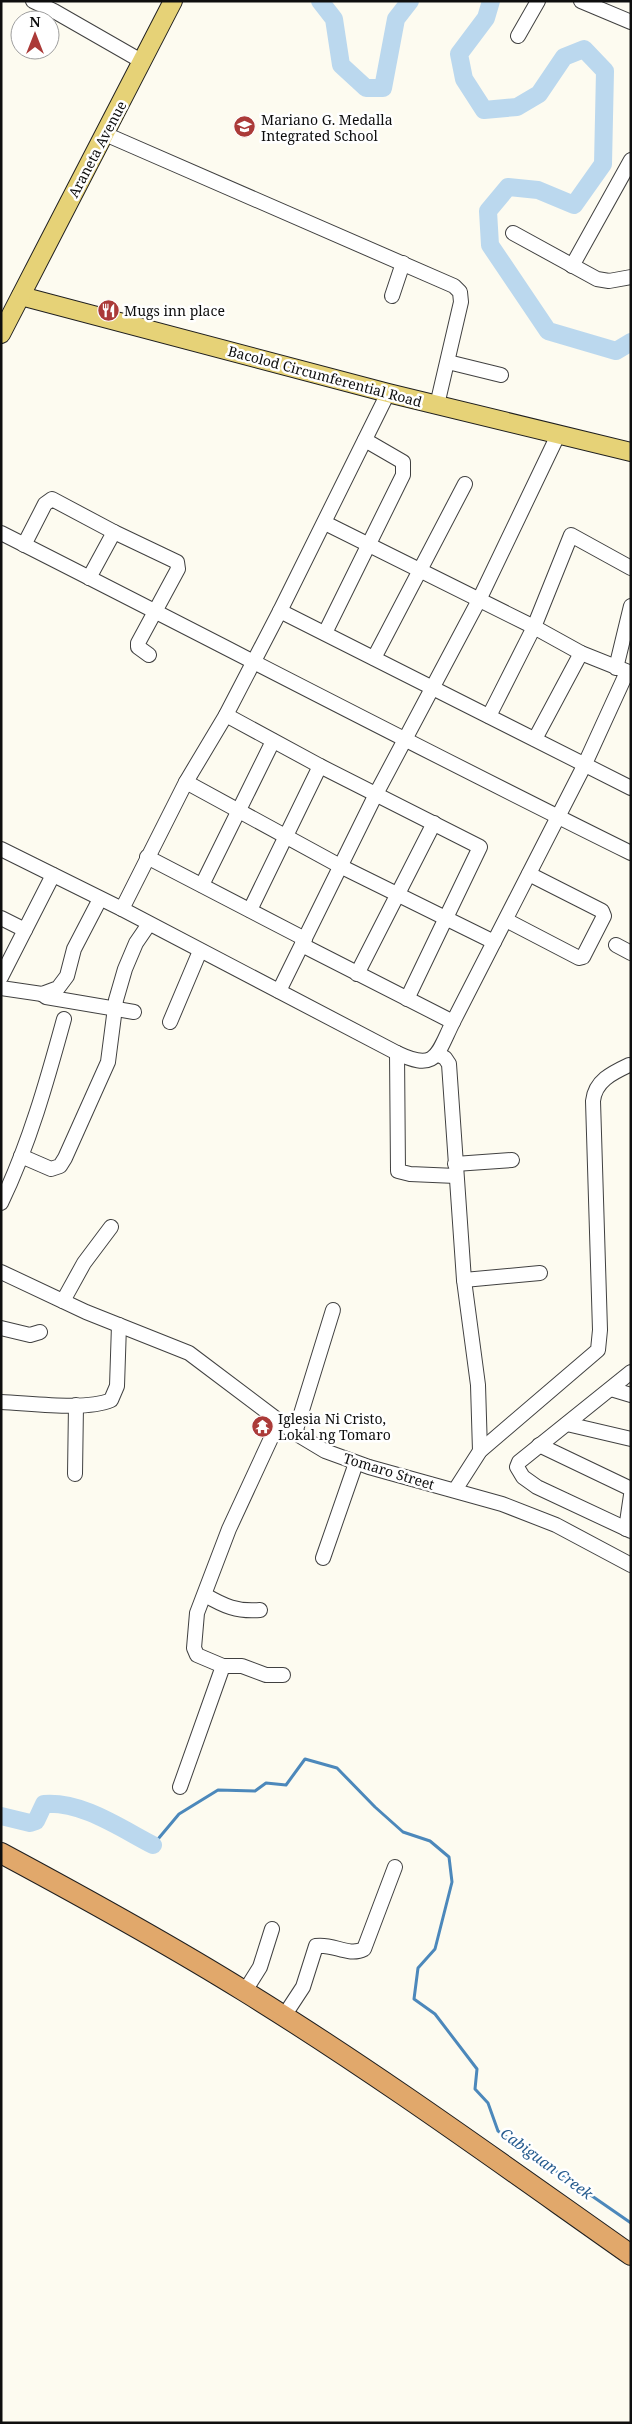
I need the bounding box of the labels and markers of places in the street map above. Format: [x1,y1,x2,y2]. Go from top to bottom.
place label: Mariano G. Medalla Integrated School [261,110,393,145]
school or university icon: Mariano G. Medalla Integrated School [233,115,257,139]
restaurant icon: Mugs inn place [96,298,120,322]
place label: Mugs inn place [124,301,225,320]
place label: Iglesia Ni Cristo, Lokal ng Tomaro [278,1409,391,1444]
temple icon: Iglesia Ni Cristo, Lokal ng Tomaro [250,1414,274,1438]

